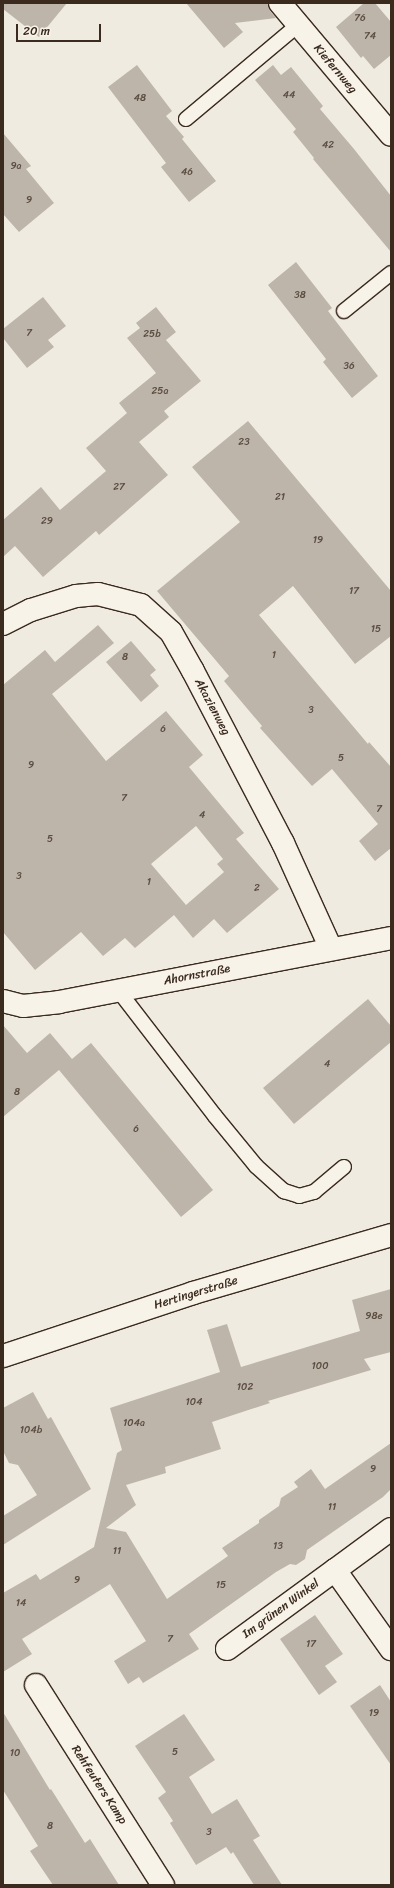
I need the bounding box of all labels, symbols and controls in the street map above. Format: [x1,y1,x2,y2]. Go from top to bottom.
house number: 76 [354,13,366,25]
scale bar [18,16,103,42]
text: 20 m [23,20,50,42]
house number: 74 [364,31,376,43]
street label: Kiefernweg [310,41,360,97]
house number: 44 [283,90,295,102]
house number: 48 [134,93,146,105]
house number: 42 [322,140,334,152]
house number: 9a [10,161,22,173]
house number: 46 [181,167,193,179]
house number: 9 [26,195,32,207]
house number: 38 [294,290,306,302]
house number: 7 [26,328,32,340]
house number: 25b [143,329,161,341]
house number: 36 [343,361,355,373]
house number: 25a [152,386,168,398]
house number: 23 [238,437,250,449]
house number: 27 [113,482,125,494]
house number: 21 [275,492,285,504]
house number: 29 [41,516,53,528]
house number: 19 [313,535,323,547]
house number: 17 [349,586,359,598]
house number: 15 [371,624,381,636]
house number: 1 [272,650,276,662]
house number: 8 [122,652,128,664]
street label: Akazienweg [191,676,233,738]
house number: 3 [308,705,314,717]
house number: 6 [160,724,166,736]
house number: 5 [338,753,344,765]
house number: 9 [28,760,34,772]
house number: 7 [121,793,127,805]
house number: 7 [376,804,382,816]
house number: 4 [199,810,205,822]
house number: 5 [47,834,53,846]
house number: 3 [16,871,22,883]
house number: 1 [147,877,151,889]
house number: 2 [254,883,260,895]
street label: Ahornstraße [163,961,231,989]
house number: 4 [324,1059,330,1071]
house number: 8 [14,1087,20,1099]
house number: 6 [133,1124,139,1136]
street label: Hertingerstraße [152,1273,240,1313]
house number: 98e [365,1311,383,1323]
house number: 100 [312,1361,328,1373]
house number: 102 [237,1382,253,1394]
house number: 104 [186,1397,202,1409]
house number: 104a [123,1418,145,1430]
house number: 104b [20,1425,42,1437]
house number: 9 [370,1464,376,1476]
house number: 11 [328,1502,336,1514]
house number: 13 [273,1541,283,1553]
house number: 11 [113,1546,121,1558]
house number: 9 [74,1575,80,1587]
street label: Im grünen Winkel [240,1576,322,1642]
house number: 15 [216,1580,226,1592]
house number: 14 [16,1598,26,1610]
house number: 7 [167,1634,173,1646]
house number: 17 [306,1639,316,1651]
house number: 19 [369,1708,379,1720]
street label: Rehfeuters Kamp [68,1743,130,1827]
house number: 5 [172,1747,178,1759]
house number: 10 [10,1748,20,1760]
house number: 8 [47,1821,53,1833]
house number: 3 [206,1827,212,1839]

